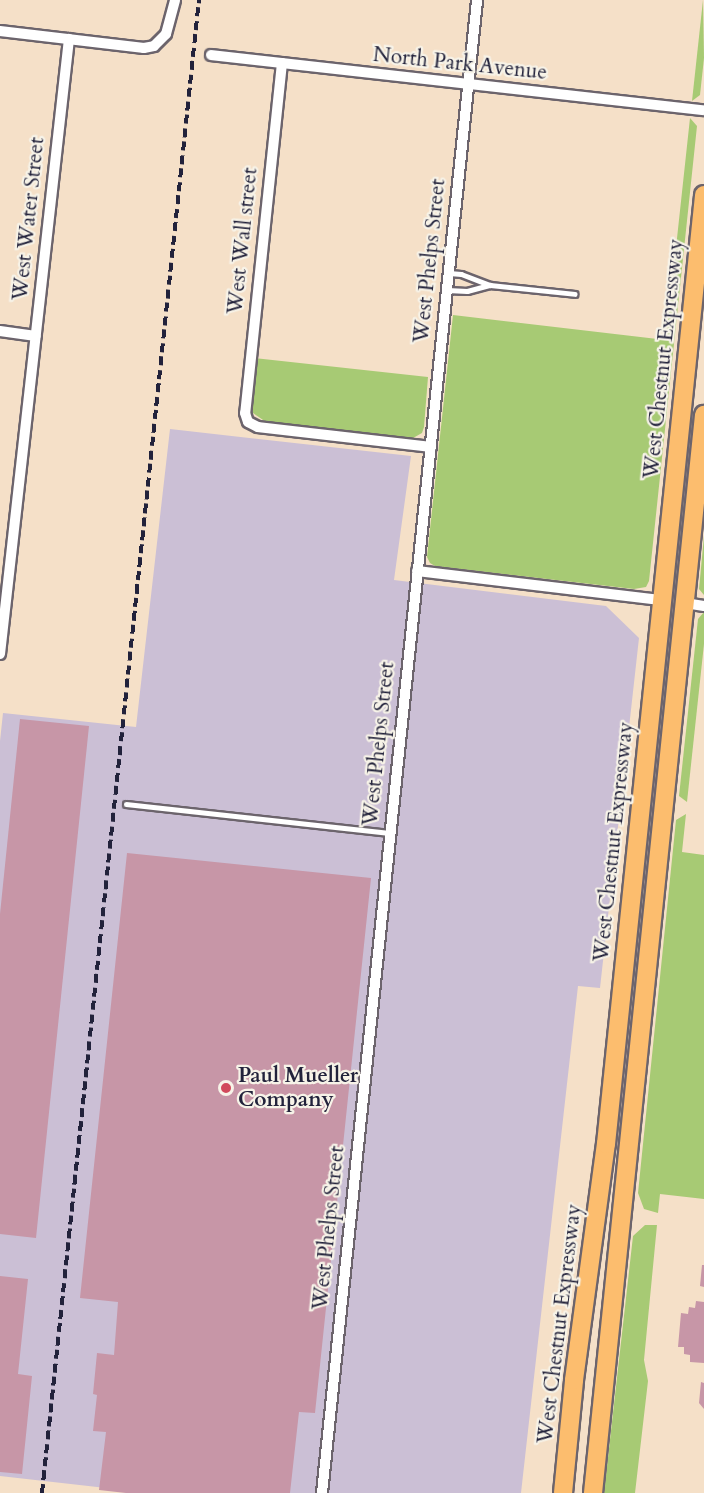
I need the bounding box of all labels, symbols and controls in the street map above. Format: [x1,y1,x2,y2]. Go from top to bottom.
street label: North Park Avenue [372,42,548,86]
street label: West Water Street [8,136,50,302]
street label: West Wall street [223,166,263,316]
street label: West Phelps Street [409,178,451,344]
street label: West Chestnut Expressway [639,238,689,480]
street label: West Phelps Street [358,661,400,827]
street label: West Chestnut Expressway [589,721,639,963]
place label: Paul Mueller Company [238,1063,358,1113]
marker: Paul Mueller Company [219,1081,233,1095]
street label: West Phelps Street [308,1145,350,1311]
street label: West Chestnut Expressway [533,1203,587,1445]

